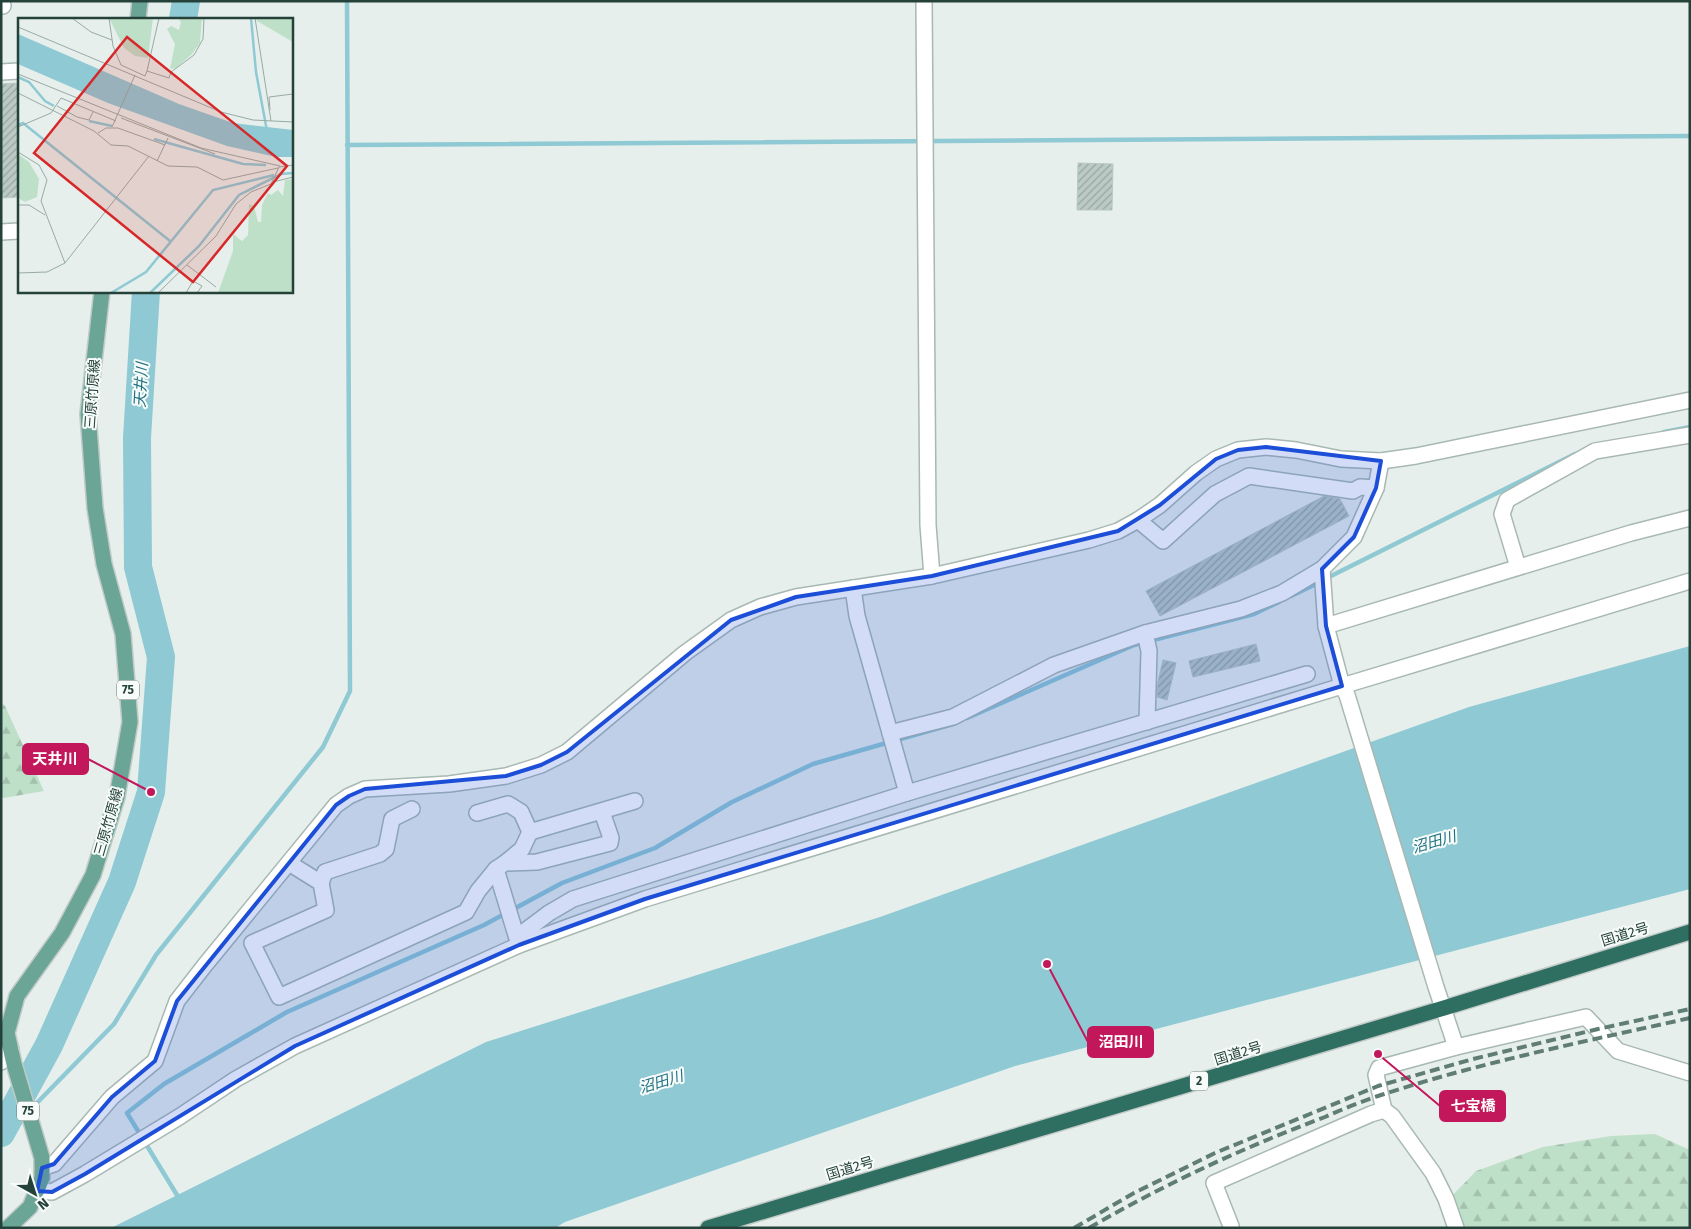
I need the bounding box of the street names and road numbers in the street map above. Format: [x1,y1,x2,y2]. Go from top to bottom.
street label: 三原竹原線 [82,359,103,430]
road number: 75 [117,680,139,700]
street label: 三原竹原線 [91,786,126,858]
street label: 国道2号 [1599,919,1651,950]
street label: 国道2号 [1212,1038,1264,1069]
road number: 2 [1190,1072,1208,1090]
road number: 75 [17,1102,39,1120]
street label: 国道2号 [824,1153,876,1184]

